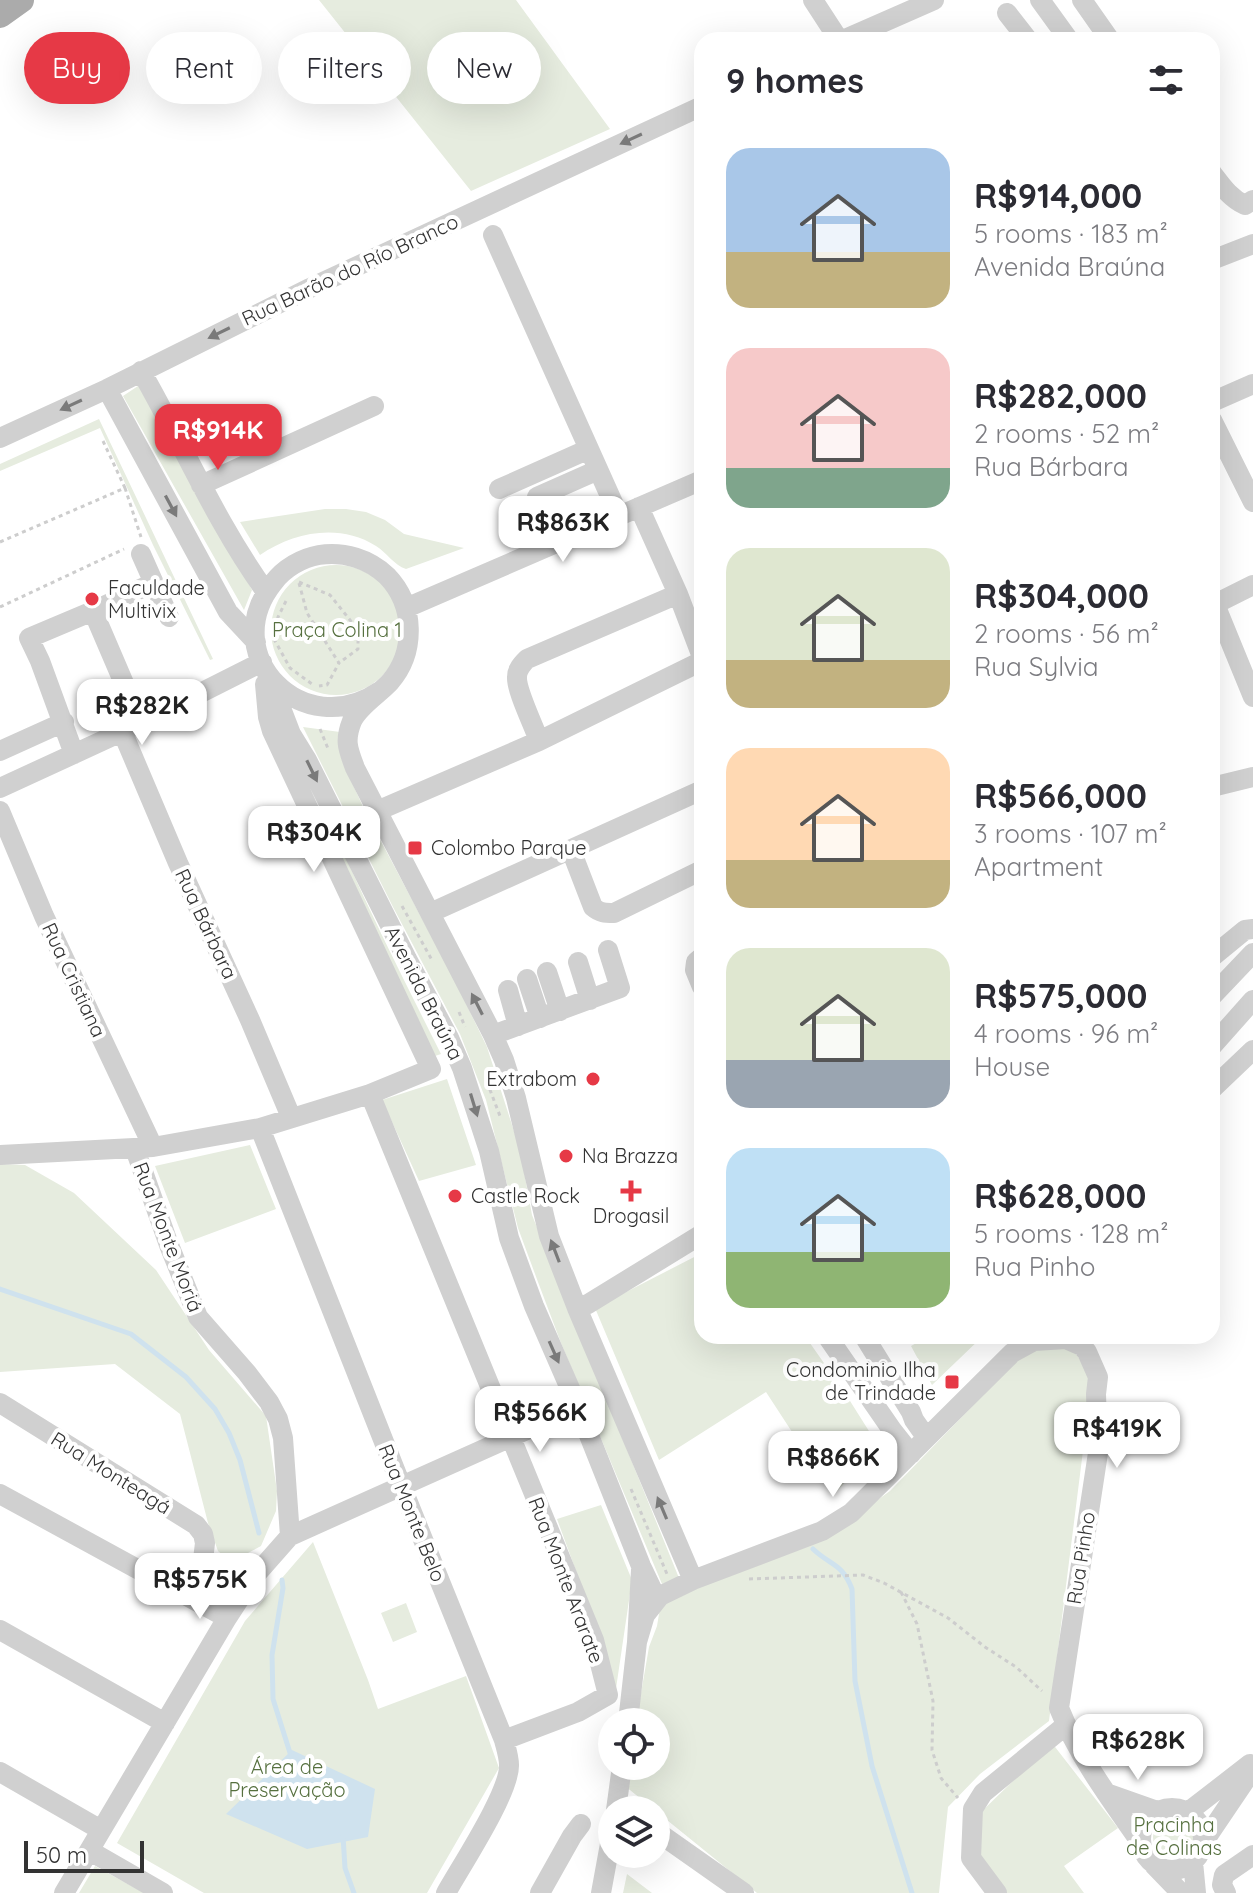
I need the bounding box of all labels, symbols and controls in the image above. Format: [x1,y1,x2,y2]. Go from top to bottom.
chip: Buy [24,32,130,104]
chip: Rent [146,32,262,104]
chip: Filters [278,32,411,104]
chip: New [427,32,541,104]
icon: filters [1144,58,1188,102]
text: 9 homes [726,59,864,102]
one-way arrow [619,132,643,146]
text: R$914,000 [974,174,1142,217]
icon: home [790,180,886,276]
street label: Rua Barão do Río Branco [238,208,462,331]
text: 5 rooms · 183 m² [974,217,1168,250]
text: Avenida Braúna [974,250,1165,283]
one-way arrow [207,326,230,340]
text: R$282,000 [974,374,1147,417]
icon: home [790,380,886,476]
one-way arrow [60,398,83,412]
pin: R$914K [153,404,283,472]
text: R$914K [173,413,263,446]
text: 2 rooms · 52 m² [974,417,1159,450]
text: Rua Bárbara [974,450,1128,483]
one-way arrow [164,495,178,518]
pin: R$863K [498,496,628,564]
text: R$863K [516,505,610,538]
text: R$304,000 [974,574,1149,617]
place label: Faculdade Multivix [108,575,205,623]
icon: home [790,580,886,676]
marker: Faculdade Multivix [83,590,101,608]
park label: Praça Colina 1 [272,617,402,642]
text: 2 rooms · 56 m² [974,617,1159,650]
text: Rua Sylvia [974,650,1099,683]
pin: R$282K [77,679,207,747]
text: R$282K [95,688,189,721]
one-way arrow [305,760,319,783]
text: R$566,000 [974,774,1147,817]
icon: home [790,780,886,876]
pin: R$304K [249,806,379,874]
text: R$304K [266,815,362,848]
text: 3 rooms · 107 m² [974,817,1167,850]
place label: Colombo Parque [431,835,587,860]
marker: Colombo Parque [406,839,424,857]
text: Apartment [974,850,1103,883]
street label: Rua Bárbara [170,865,243,983]
street label: Rua Cristiana [37,919,112,1041]
street label: Avenida Braúna [380,922,469,1064]
text: R$575,000 [974,974,1147,1017]
icon: home [790,980,886,1076]
one-way arrow [470,993,484,1016]
text: 4 rooms · 96 m² [974,1017,1158,1050]
text: House [974,1050,1050,1083]
place label: Extrabom [486,1066,577,1091]
marker: Extrabom [584,1070,602,1088]
one-way arrow [469,1094,481,1118]
place label: Na Brazza [582,1143,678,1168]
marker: Na Brazza [557,1147,575,1165]
street label: Rua Monte Moriá [128,1158,209,1315]
text: R$628,000 [974,1174,1146,1217]
icon: home [790,1180,886,1276]
marker: Drogasil [622,1182,640,1200]
place label: Castle Rock [471,1183,580,1208]
marker: Castle Rock [446,1187,464,1205]
place label: Drogasil [593,1203,669,1228]
text: 5 rooms · 128 m² [974,1217,1168,1250]
one-way arrow [548,1239,561,1263]
text: Rua Pinho [974,1250,1095,1283]
one-way arrow [547,1341,561,1364]
place label: Condominio Ilha de Trindade [786,1357,936,1405]
marker: Condominio Ilha de Trindade [943,1373,961,1391]
pin: R$566K [475,1386,605,1454]
text: R$566K [493,1395,587,1428]
pin: R$419K [1052,1402,1182,1470]
text: R$419K [1072,1411,1162,1444]
street label: Rua Monteagá [47,1426,176,1519]
pin: R$866K [768,1431,898,1499]
street label: Rua Monte Belo [373,1440,452,1585]
text: R$866K [786,1440,880,1473]
street label: Rua Monte Ararate [523,1493,610,1666]
one-way arrow [655,1496,668,1520]
street label: Rua Pinho [1061,1510,1100,1606]
pin: R$575K [135,1553,265,1621]
text: R$575K [153,1562,247,1595]
map controls [598,1708,670,1868]
button: locate [598,1708,670,1780]
pin: R$628K [1073,1714,1203,1782]
text: R$628K [1091,1723,1185,1756]
park label: Área de Preservação [228,1754,346,1802]
button: layers [598,1796,670,1868]
park label: Pracinha de Colinas [1126,1812,1222,1860]
scale bar [24,1837,144,1873]
text: 50 m [36,1841,87,1869]

